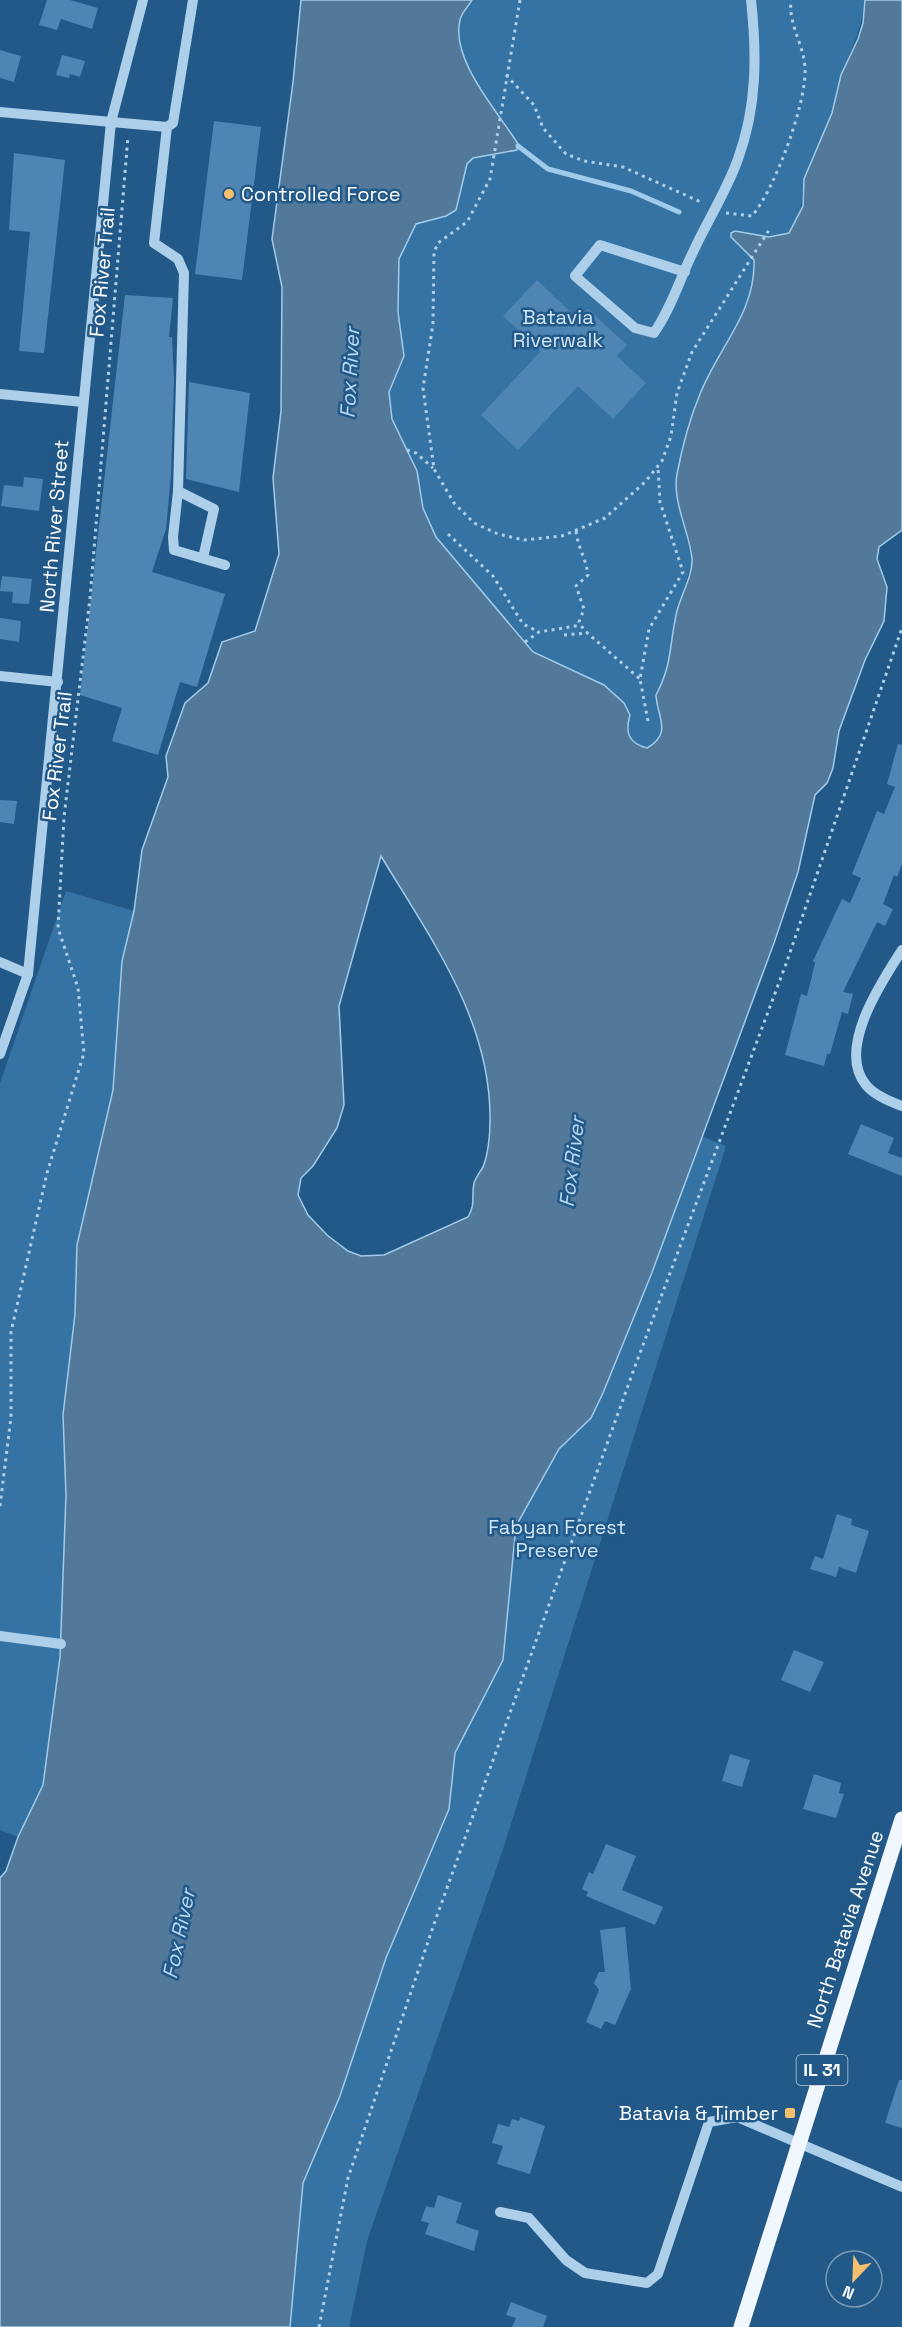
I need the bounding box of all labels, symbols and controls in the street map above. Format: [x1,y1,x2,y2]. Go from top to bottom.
place label: Controlled Force [241,181,401,207]
marker: Controlled Force [222,187,236,201]
street label: Fox River Trail [83,206,121,338]
park label: Batavia Riverwalk [513,304,603,353]
water label: Fox River [334,325,365,419]
street label: North River Street [33,439,75,613]
street label: Fox River Trail [36,690,78,822]
water label: Fox River [553,1113,591,1209]
park label: Fabyan Forest Preserve [488,1514,626,1563]
street label: North Batavia Avenue [801,1827,889,2031]
water label: Fox River [156,1885,202,1981]
road number: IL 31 [796,2055,848,2085]
place label: Batavia & Timber [619,2100,778,2126]
marker: Batavia & Timber [783,2106,797,2120]
north arrow [824,2249,884,2309]
text: N [839,2281,857,2304]

